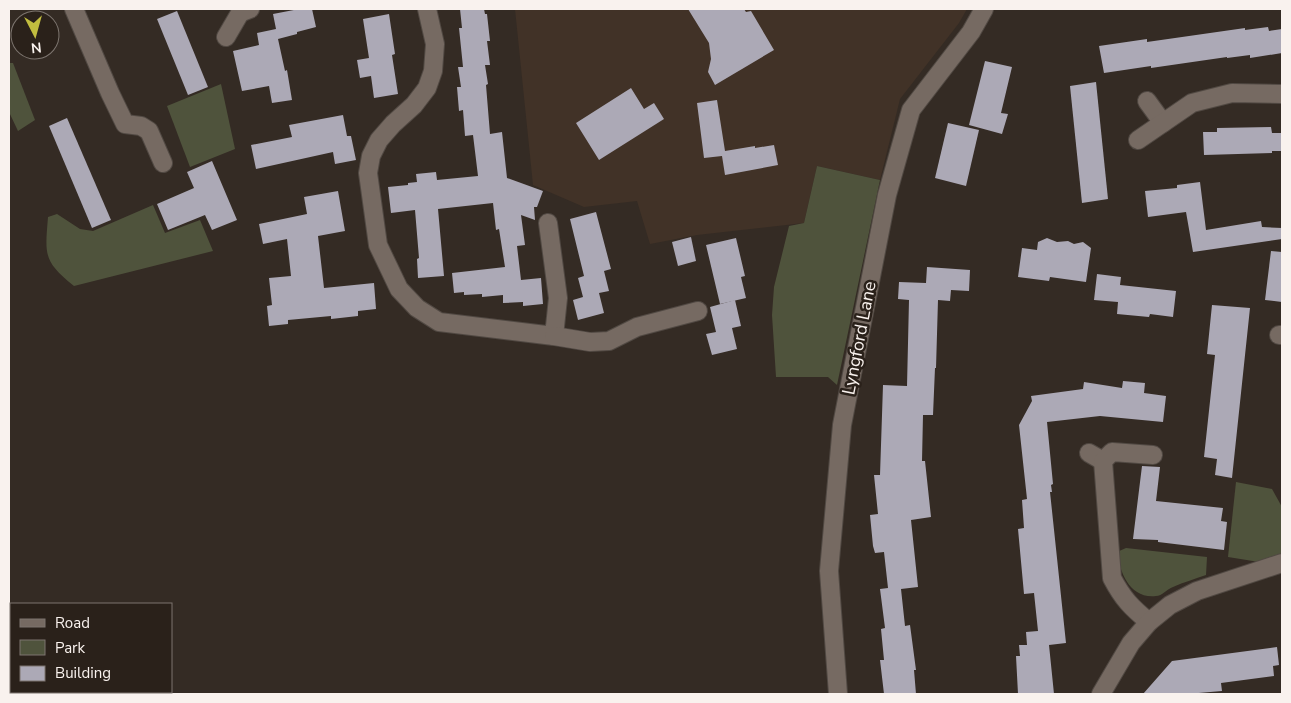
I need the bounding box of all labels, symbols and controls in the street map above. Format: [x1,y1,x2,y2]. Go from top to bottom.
north arrow [10,10,60,60]
text: N [30,37,43,57]
street label: Lyngford Lane [836,279,882,397]
legend [10,603,172,693]
text: Road [55,613,90,633]
text: Park [55,638,85,658]
text: Building [55,663,111,683]

